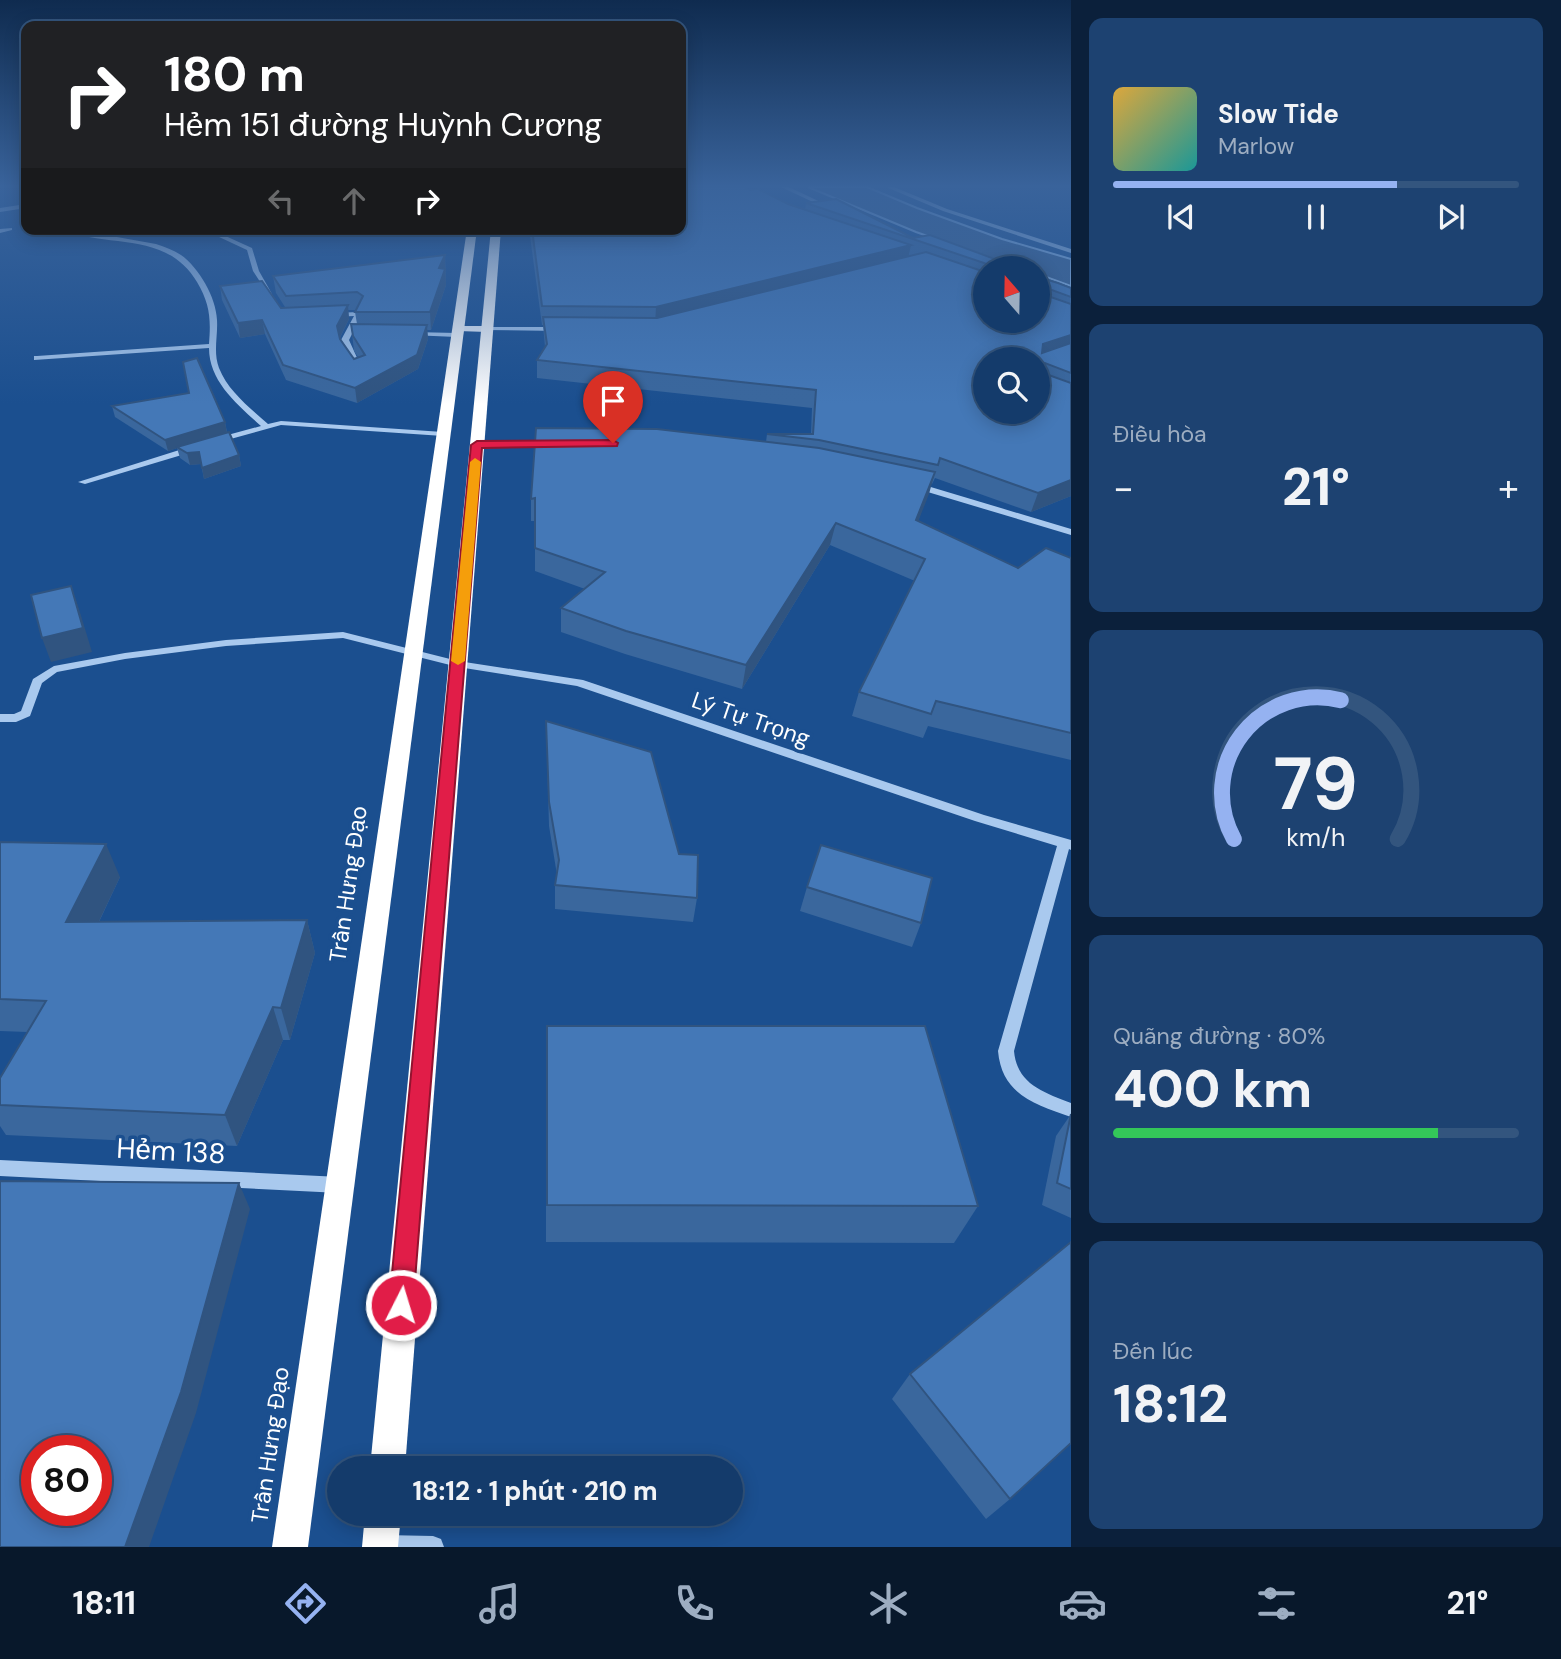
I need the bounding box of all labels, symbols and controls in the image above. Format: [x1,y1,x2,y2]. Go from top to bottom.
text: 180 m [164,42,305,106]
icon: right [49,49,140,140]
text: Slow Tide [1218,97,1339,131]
text: Hẻm 151 đường Huỳnh Cương [164,104,602,146]
text: Marlow [1218,131,1294,161]
icon: left [262,182,300,220]
icon: ahead [335,182,373,220]
icon: right [408,182,446,220]
icon: previous [1162,198,1200,236]
icon: pause [1297,198,1335,236]
icon: next [1432,198,1470,236]
north arrow [973,256,1050,332]
map controls [973,256,1050,424]
button: search [973,347,1050,424]
pin [583,371,643,443]
icon: arrive [594,382,632,420]
text: Điều hòa [1113,419,1207,449]
text: 21° [1282,453,1350,521]
text: − [1113,463,1134,513]
text: + [1498,463,1519,513]
street label: Lý Tự Trọng [688,685,814,753]
text: 79 [1274,738,1358,833]
street label: Trần Hưng Đạo [322,804,374,964]
text: km/h [1286,821,1346,854]
text: Quãng đường · 80% [1113,1021,1325,1051]
text: 400 km [1113,1055,1312,1123]
street label: Hẻm 138 [115,1130,227,1172]
position arrow [364,1268,438,1342]
text: Đến lúc [1113,1336,1193,1366]
street label: Trần Hưng Đạo [244,1365,296,1525]
text: 18:12 [1113,1370,1228,1438]
speed limit sign: 80 [21,1435,112,1526]
text: 18:12 · 1 phút · 210 m [412,1474,658,1508]
icon: directions [281,1579,330,1628]
icon: music [475,1579,524,1628]
icon: phone [670,1579,719,1628]
icon: climate [864,1579,913,1628]
icon: car [1058,1579,1107,1628]
icon: filters [1252,1579,1301,1628]
text: 18:11 [73,1582,136,1624]
text: 21° [1447,1582,1488,1624]

